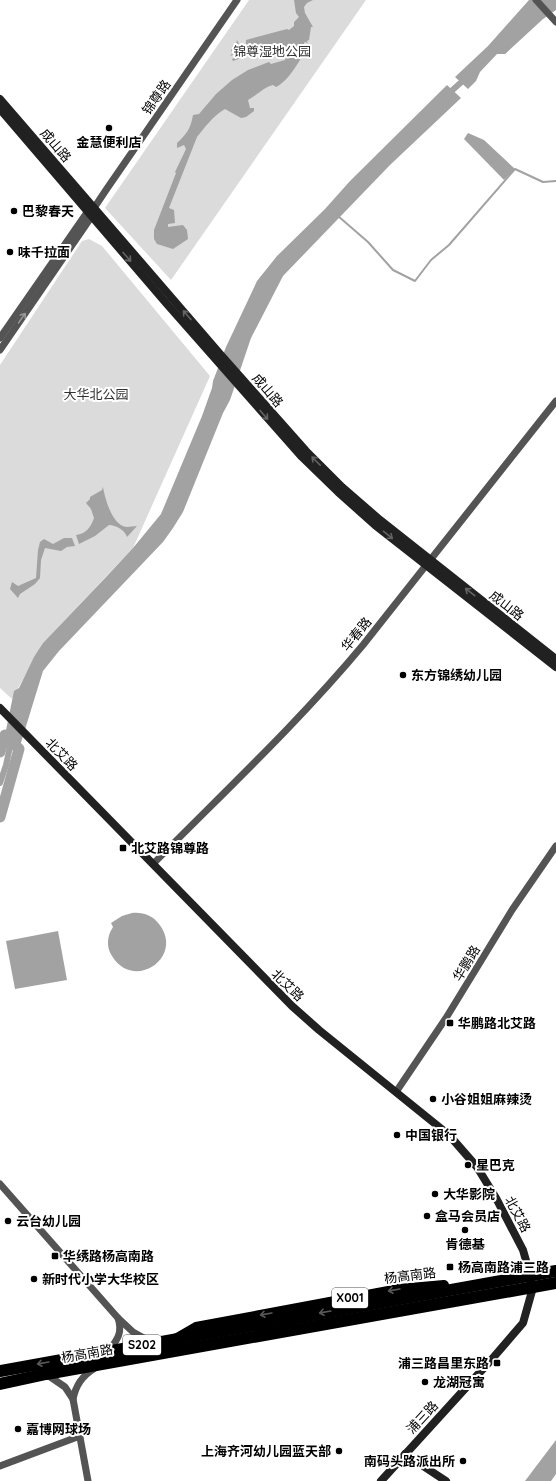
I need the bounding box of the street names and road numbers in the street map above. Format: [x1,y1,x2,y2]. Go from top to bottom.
street label: 锦尊路 [138,76,174,118]
street label: 成山路 [37,125,75,165]
street label: 成山路 [249,370,287,410]
street label: 成山路 [487,587,527,623]
street label: 华春路 [338,614,374,654]
street label: 北艾路 [43,734,81,774]
street label: 华鹏路 [449,942,483,984]
street label: 北艾路 [268,966,308,1004]
street label: 北艾路 [502,1193,534,1235]
street label: 杨高南路 [383,1264,437,1286]
road number: X001 [332,1288,368,1308]
road number: S202 [123,1335,161,1355]
street label: 杨高南路 [60,1341,114,1365]
street label: 浦三路 [403,1397,441,1437]

